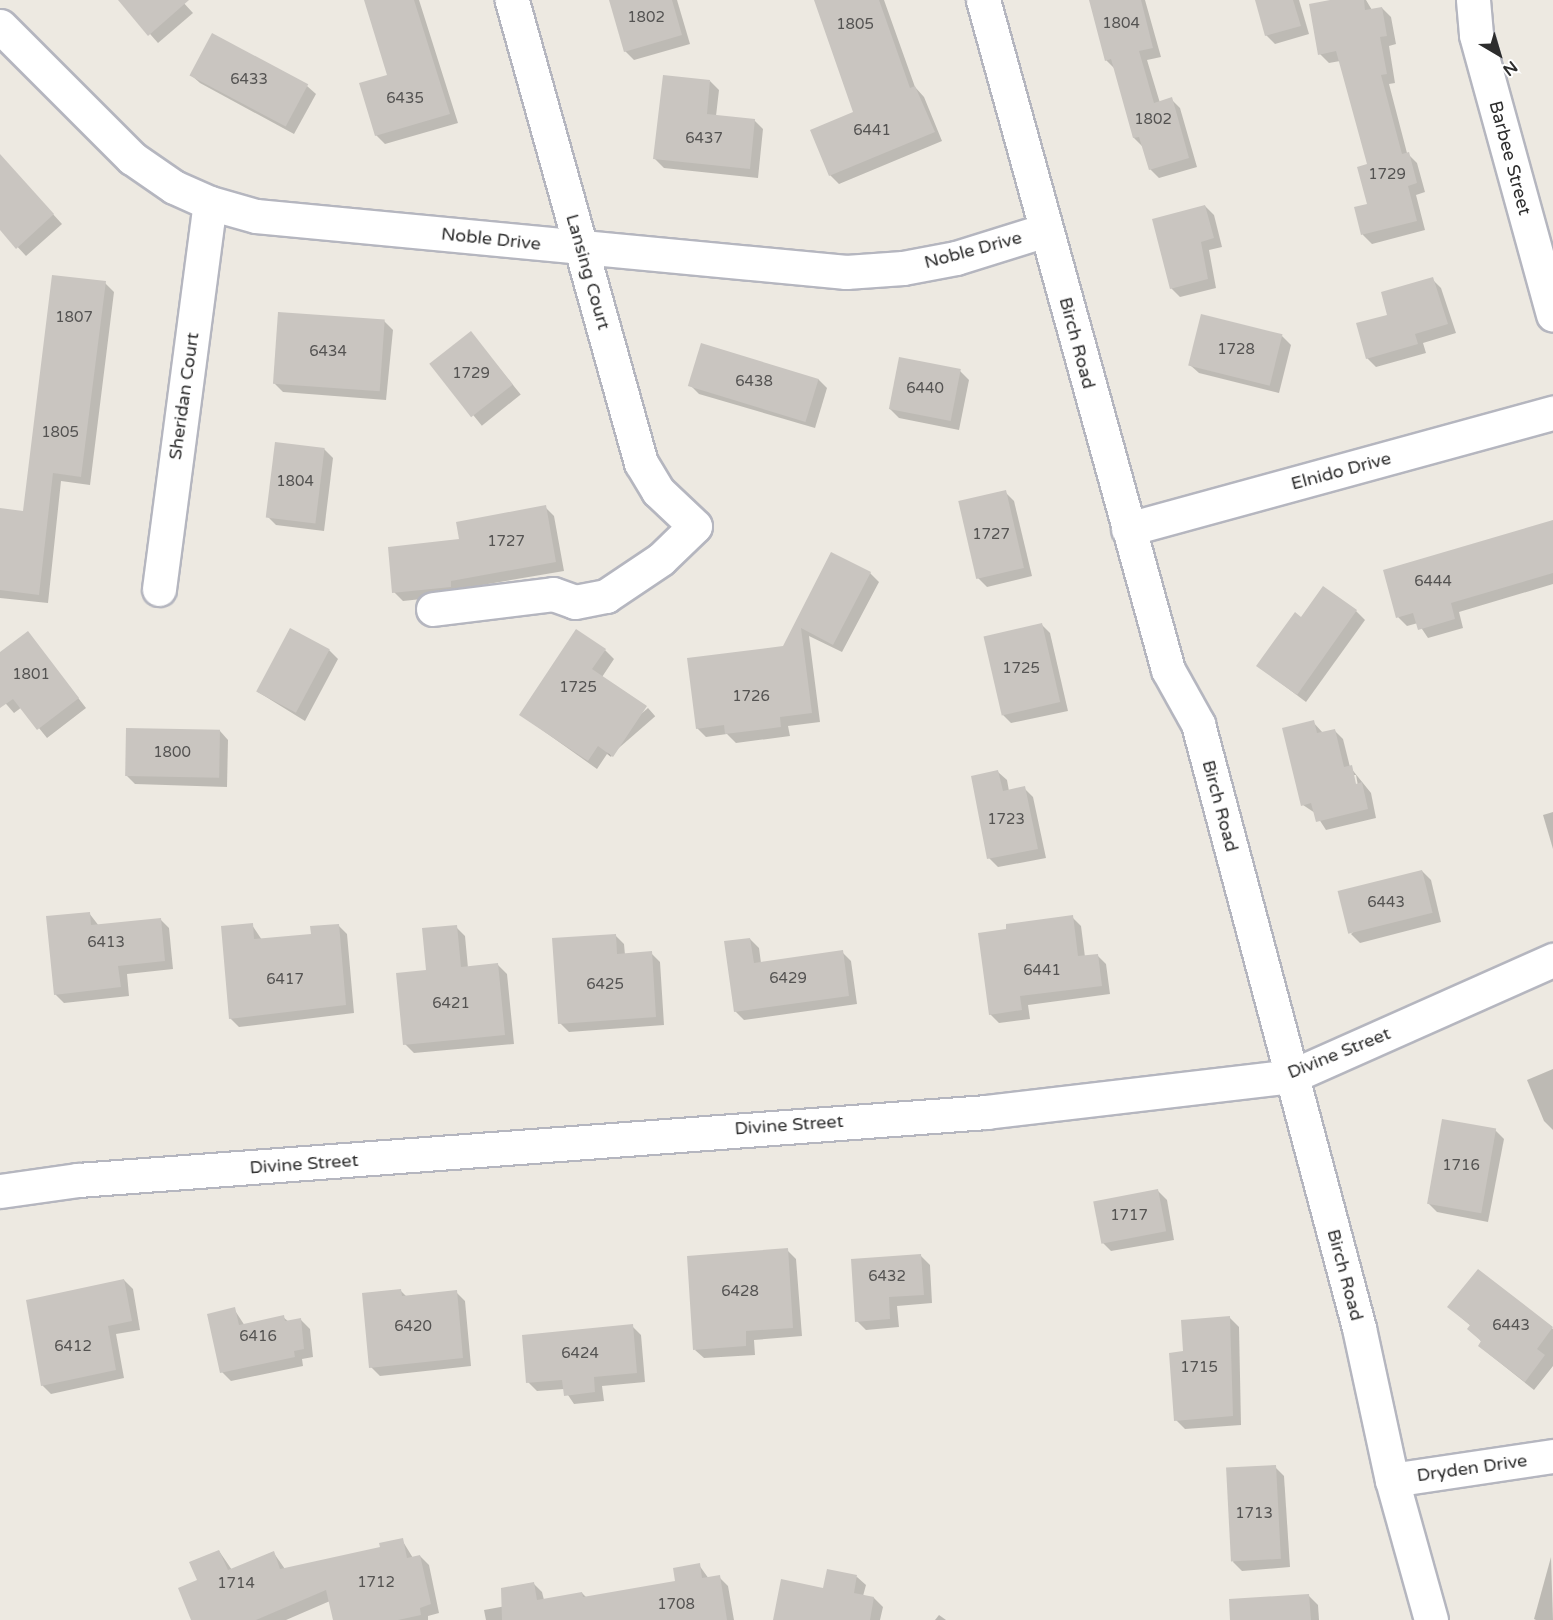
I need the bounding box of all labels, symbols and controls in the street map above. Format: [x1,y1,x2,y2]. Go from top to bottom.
house number: 1802 [627,9,665,27]
house number: 1804 [1102,15,1140,33]
house number: 1805 [836,16,874,34]
north arrow [1469,24,1529,84]
text: N [1499,56,1521,80]
house number: 6433 [230,71,268,89]
house number: 6435 [386,90,424,108]
street label: Barbee Street [1484,99,1536,217]
house number: 1802 [1134,111,1172,129]
house number: 6441 [853,122,891,140]
house number: 6437 [685,130,723,148]
house number: 1729 [1368,166,1406,184]
street label: Lansing Court [561,212,615,332]
street label: Noble Drive [440,223,542,255]
street label: Noble Drive [922,227,1024,273]
street label: Birch Road [1054,295,1100,391]
house number: 1807 [55,309,93,327]
street label: Sheridan Court [164,331,204,461]
house number: 1728 [1217,341,1255,359]
house number: 6434 [309,343,347,361]
house number: 1729 [452,365,490,383]
house number: 6438 [735,373,773,391]
house number: 6440 [906,380,944,398]
house number: 1805 [41,424,79,442]
street label: Elnido Drive [1289,447,1393,495]
house number: 1804 [276,473,314,491]
house number: 1727 [972,526,1010,544]
house number: 1727 [487,533,525,551]
house number: 6444 [1414,573,1452,591]
house number: 1725 [1002,660,1040,678]
house number: 1801 [12,666,50,684]
house number: 1725 [559,679,597,697]
house number: 1726 [732,688,770,706]
house number: 1800 [153,744,191,762]
street label: Birch Road [1197,758,1243,854]
house number: 1723 [987,811,1025,829]
house number: 6443 [1367,894,1405,912]
house number: 6413 [87,934,125,952]
house number: 6441 [1023,962,1061,980]
house number: 6429 [769,970,807,988]
house number: 6417 [266,971,304,989]
house number: 6425 [586,976,624,994]
house number: 6421 [432,995,470,1013]
street label: Divine Street [1284,1023,1394,1083]
street label: Divine Street [734,1110,844,1140]
street label: Divine Street [249,1149,359,1179]
house number: 1716 [1442,1157,1480,1175]
house number: 1717 [1110,1207,1148,1225]
street label: Birch Road [1322,1227,1368,1323]
house number: 6432 [868,1268,906,1286]
house number: 6428 [721,1283,759,1301]
house number: 6443 [1492,1317,1530,1335]
house number: 6420 [394,1318,432,1336]
house number: 6416 [239,1328,277,1346]
house number: 6412 [54,1338,92,1356]
house number: 6424 [561,1345,599,1363]
house number: 1715 [1180,1359,1218,1377]
street label: Dryden Drive [1415,1450,1529,1486]
house number: 1713 [1235,1505,1273,1523]
house number: 1712 [357,1574,395,1592]
house number: 1714 [217,1575,255,1593]
house number: 1708 [657,1596,695,1614]

